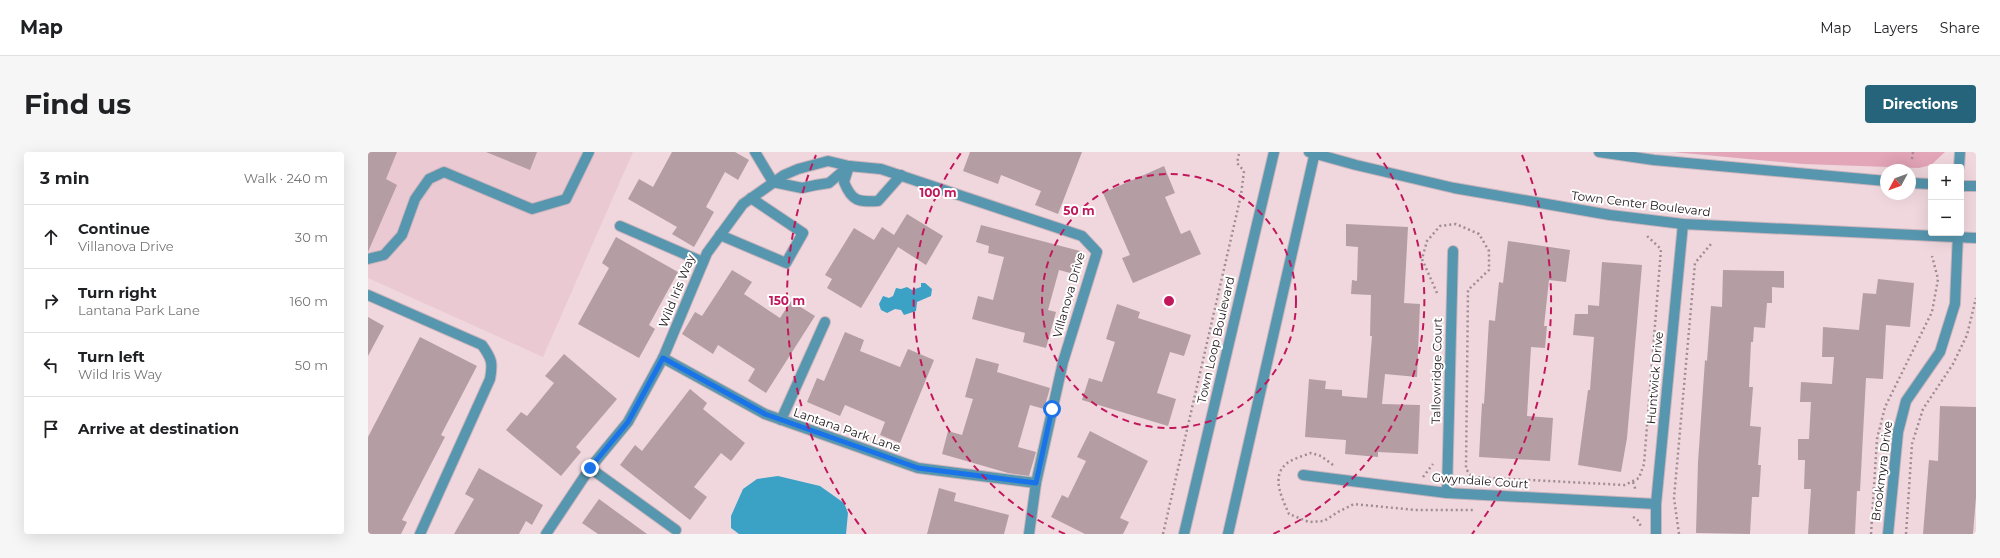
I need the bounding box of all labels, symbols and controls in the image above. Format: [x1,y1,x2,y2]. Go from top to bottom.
text: Map [20,16,63,39]
text: Map [1820,19,1851,37]
text: Layers [1873,19,1918,37]
text: Share [1940,19,1980,37]
button: Directions [1865,85,1976,123]
text: Find us [24,87,131,121]
north arrow [1880,164,1916,200]
map controls [1928,164,1964,236]
button: + [1928,164,1964,200]
text: 3 min [40,168,90,188]
text: Walk · 240 m [244,170,328,186]
text: 100 m [920,185,956,200]
street label: Town Center Boulevard [1571,188,1711,219]
button: − [1928,200,1964,236]
text: 50 m [1063,203,1095,218]
text: Continue [78,219,150,238]
icon: ahead [40,226,62,248]
text: 30 m [295,229,328,245]
text: Villanova Drive [78,238,174,254]
street label: Villanova Drive [1049,250,1088,339]
street label: Wild Iris Way [655,252,698,330]
street label: Town Loop Boulevard [1194,275,1237,405]
text: Turn right [78,283,157,302]
icon: right [40,290,62,312]
text: 160 m [290,293,328,309]
text: 150 m [769,293,805,308]
centre of rings [1162,294,1176,308]
text: Lantana Park Lane [78,302,200,318]
street label: Tallowridge Court [1428,318,1445,424]
street label: Huntwick Drive [1643,331,1666,425]
text: Turn left [78,347,145,366]
icon: left [40,354,62,376]
text: 50 m [295,357,328,373]
text: Wild Iris Way [78,366,162,382]
route start [1043,400,1061,418]
street label: Lantana Park Lane [792,404,903,455]
icon: arrive [40,418,62,440]
text: Arrive at destination [78,419,239,438]
street label: Brookmyra Drive [1868,420,1895,522]
route end [581,459,599,477]
street label: Gwyndale Court [1431,470,1529,491]

